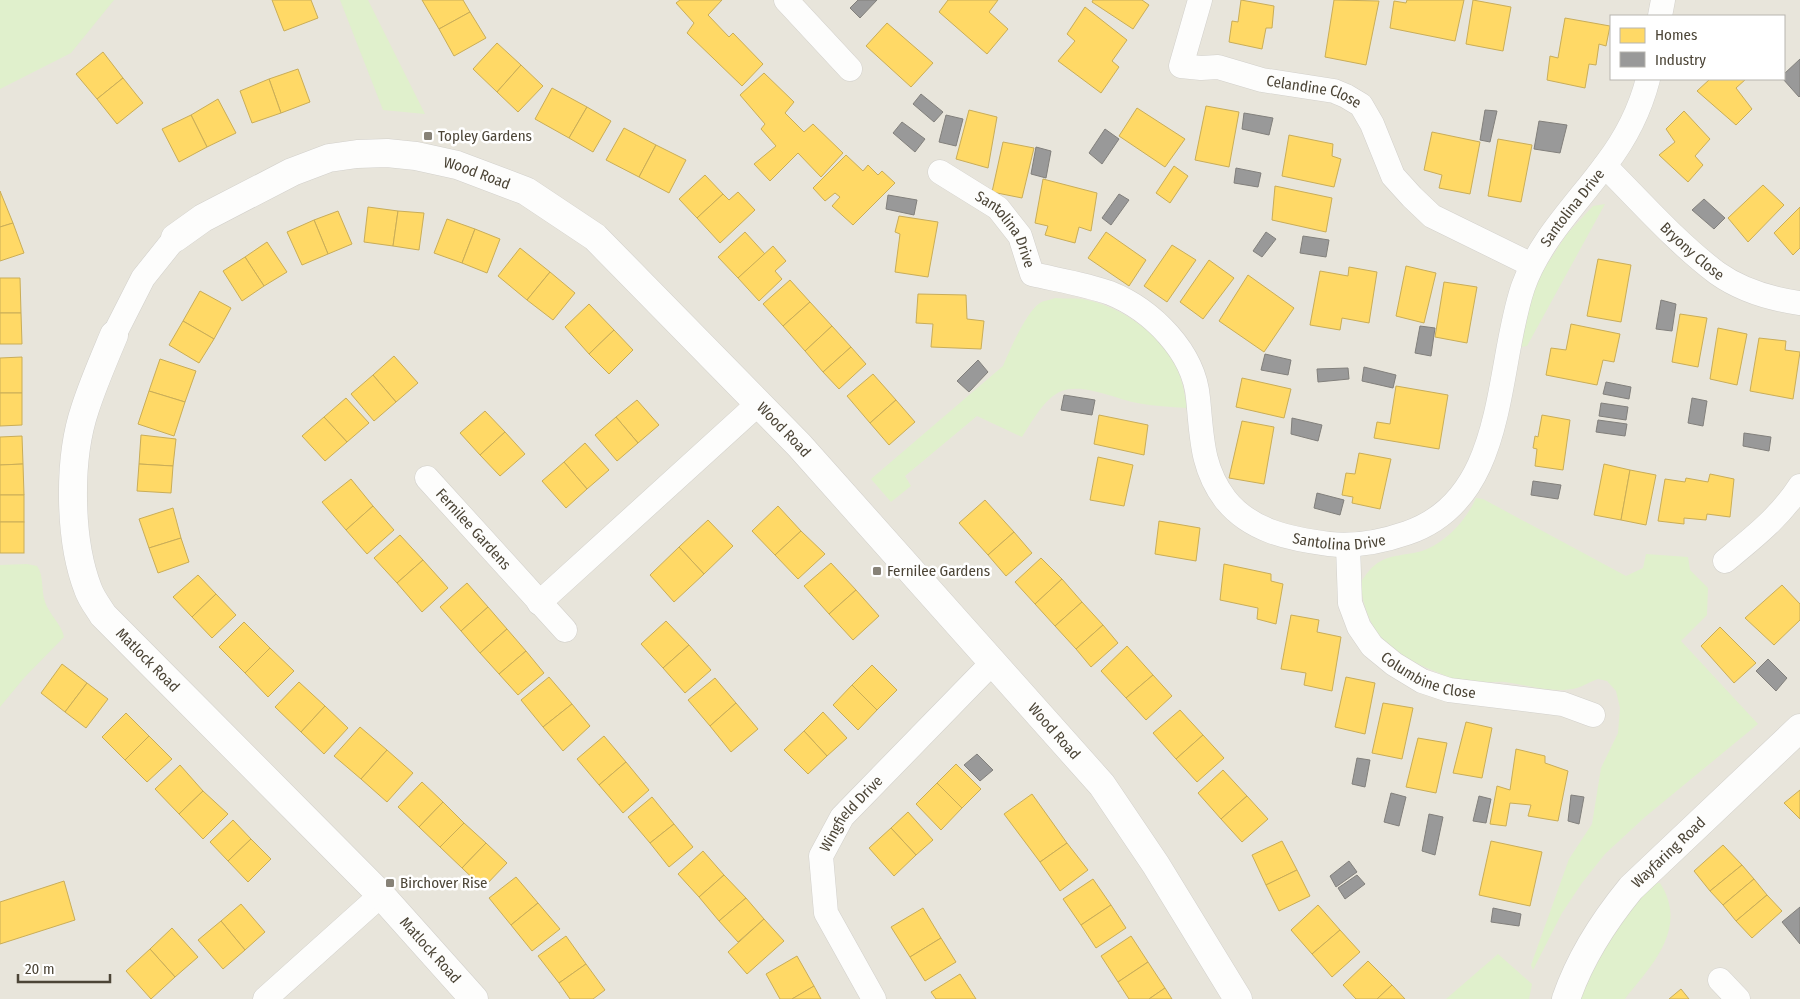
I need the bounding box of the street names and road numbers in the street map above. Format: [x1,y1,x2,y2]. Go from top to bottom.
street label: Celandine Close [1265,72,1365,112]
street label: Wood Road [442,153,513,193]
street label: Santolina Drive [1536,165,1608,250]
street label: Santolina Drive [972,187,1039,270]
street label: Bryony Close [1656,218,1727,284]
street label: Wood Road [753,398,814,461]
street label: Fernilee Gardens [432,485,515,573]
street label: Santolina Drive [1291,529,1387,554]
street label: Matlock Road [112,624,183,696]
street label: Columbine Close [1377,648,1477,702]
street label: Wood Road [1024,699,1084,763]
street label: Wingfield Drive [816,772,886,855]
street label: Wayfaring Road [1628,813,1709,892]
street label: Matlock Road [396,913,465,987]

